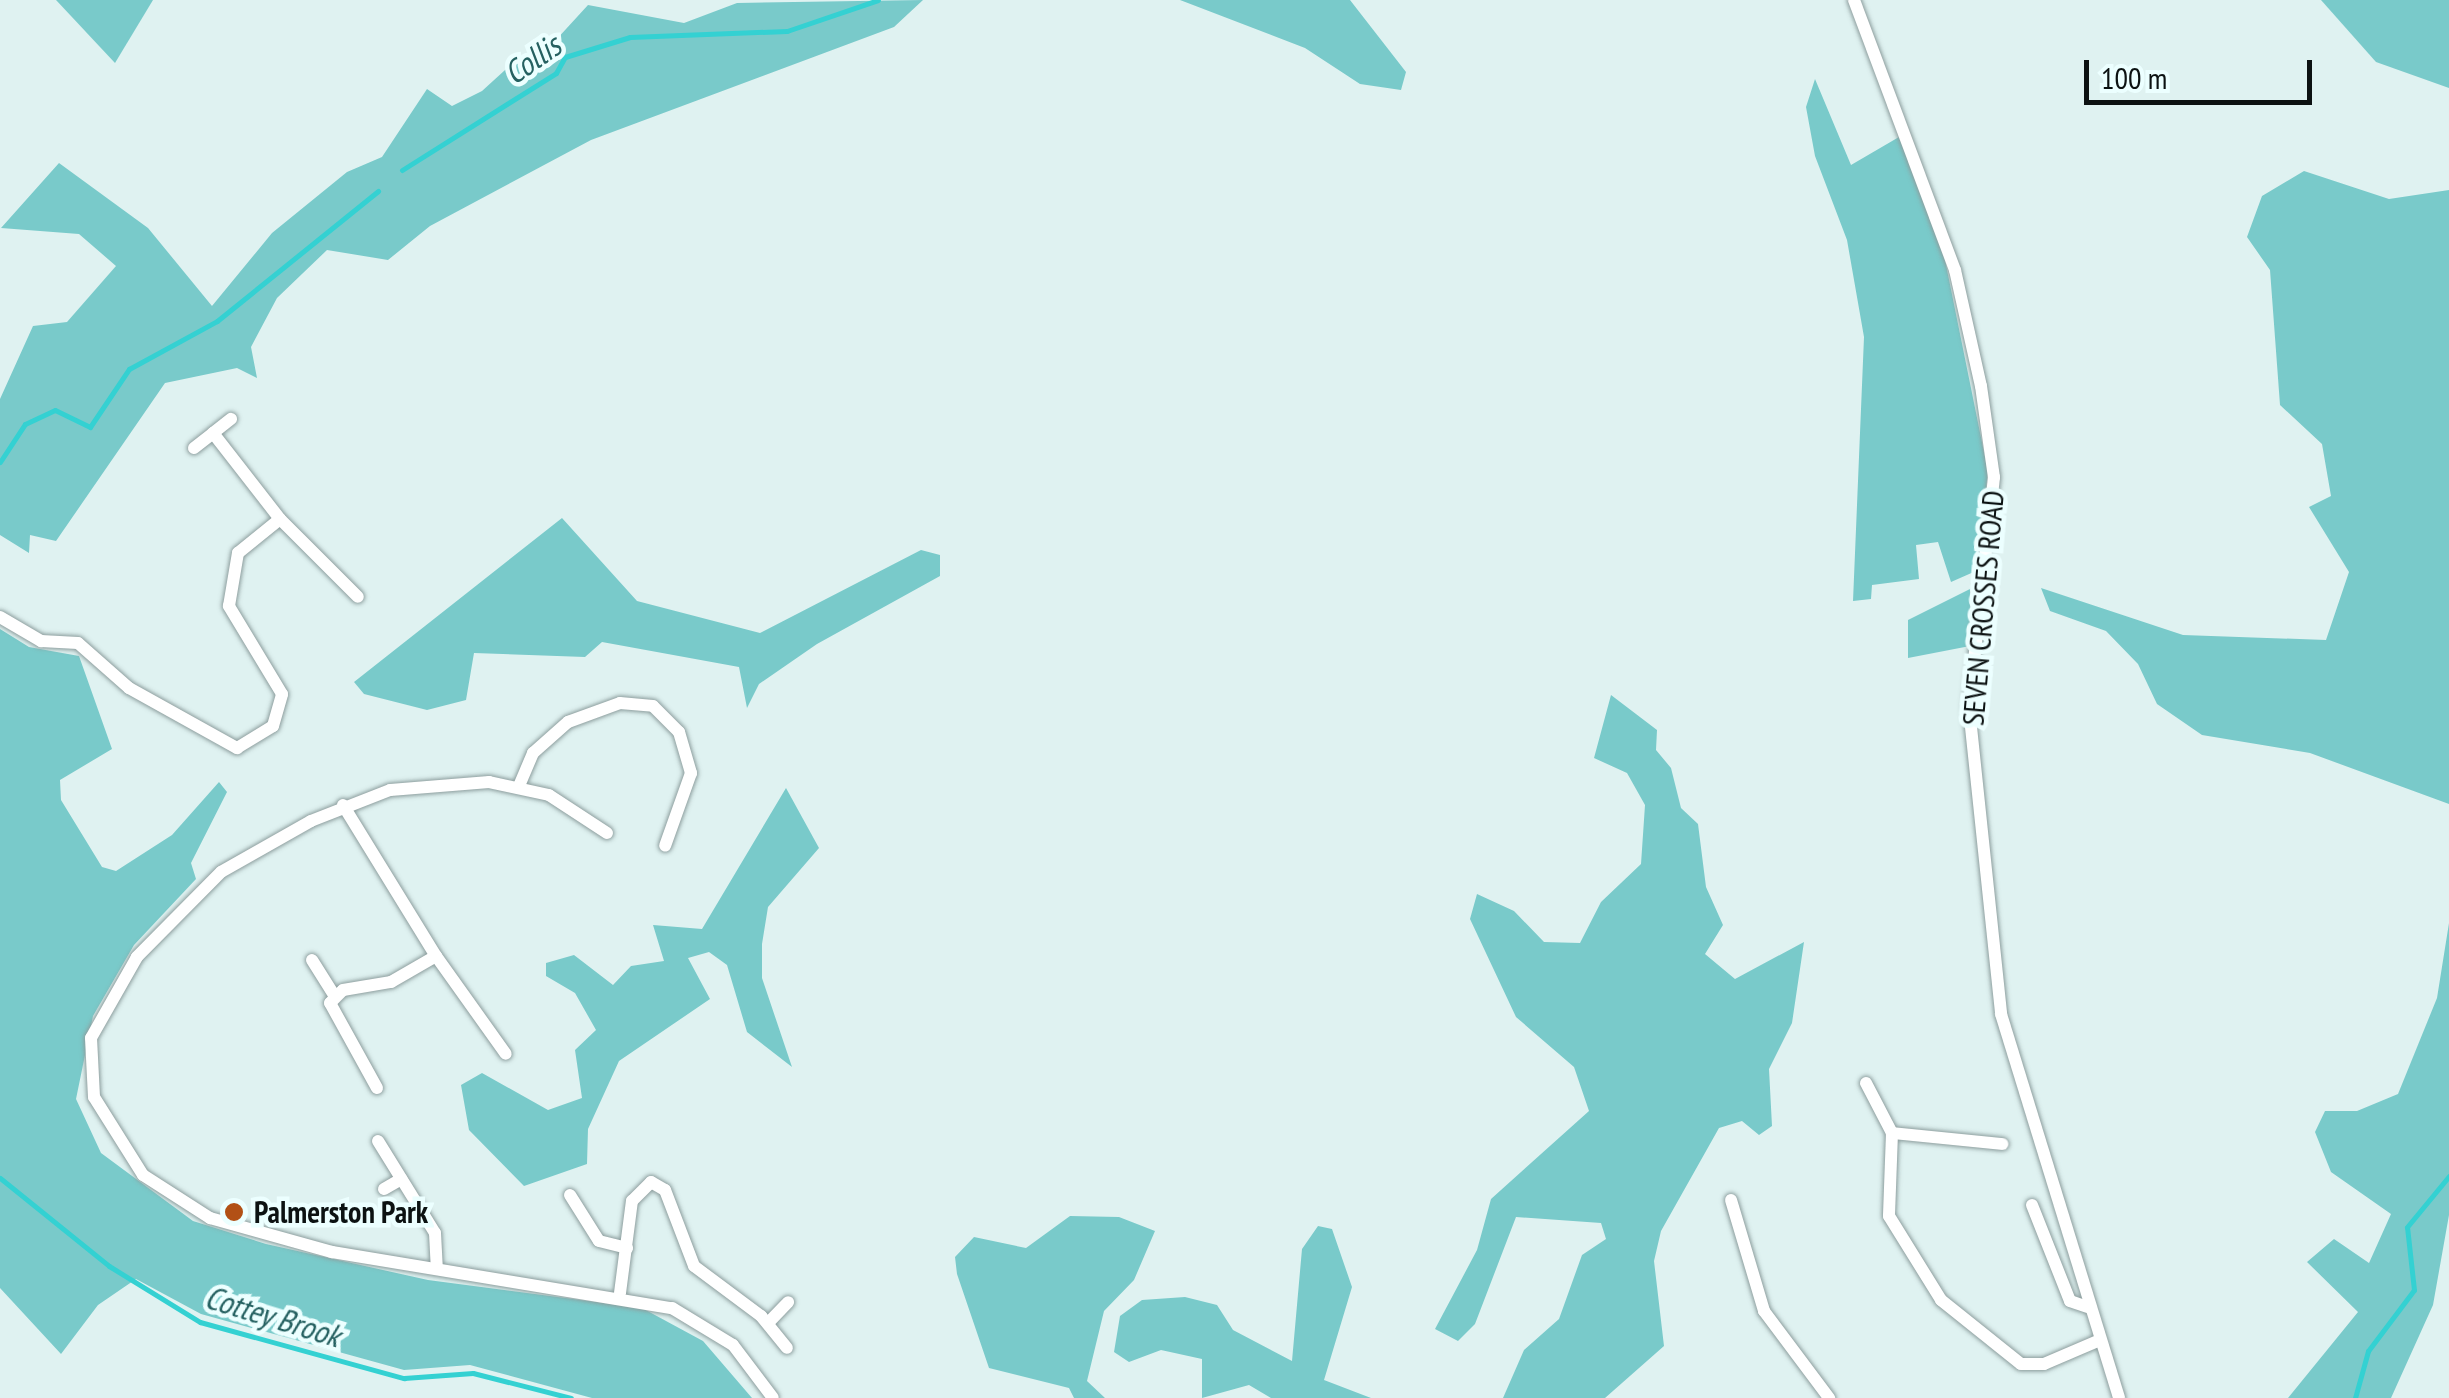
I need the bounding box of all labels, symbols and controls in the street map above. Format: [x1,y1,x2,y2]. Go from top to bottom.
water label: Collis [496,26,568,92]
scale bar [2089,40,2316,102]
text: 100 m [2101,58,2167,97]
street label: SEVEN CROSSES ROAD [1955,489,2011,727]
place label: Palmerston Park [254,1194,428,1230]
marker: Palmerston Park [223,1201,245,1223]
water label: Cottey Brook [200,1277,346,1355]

